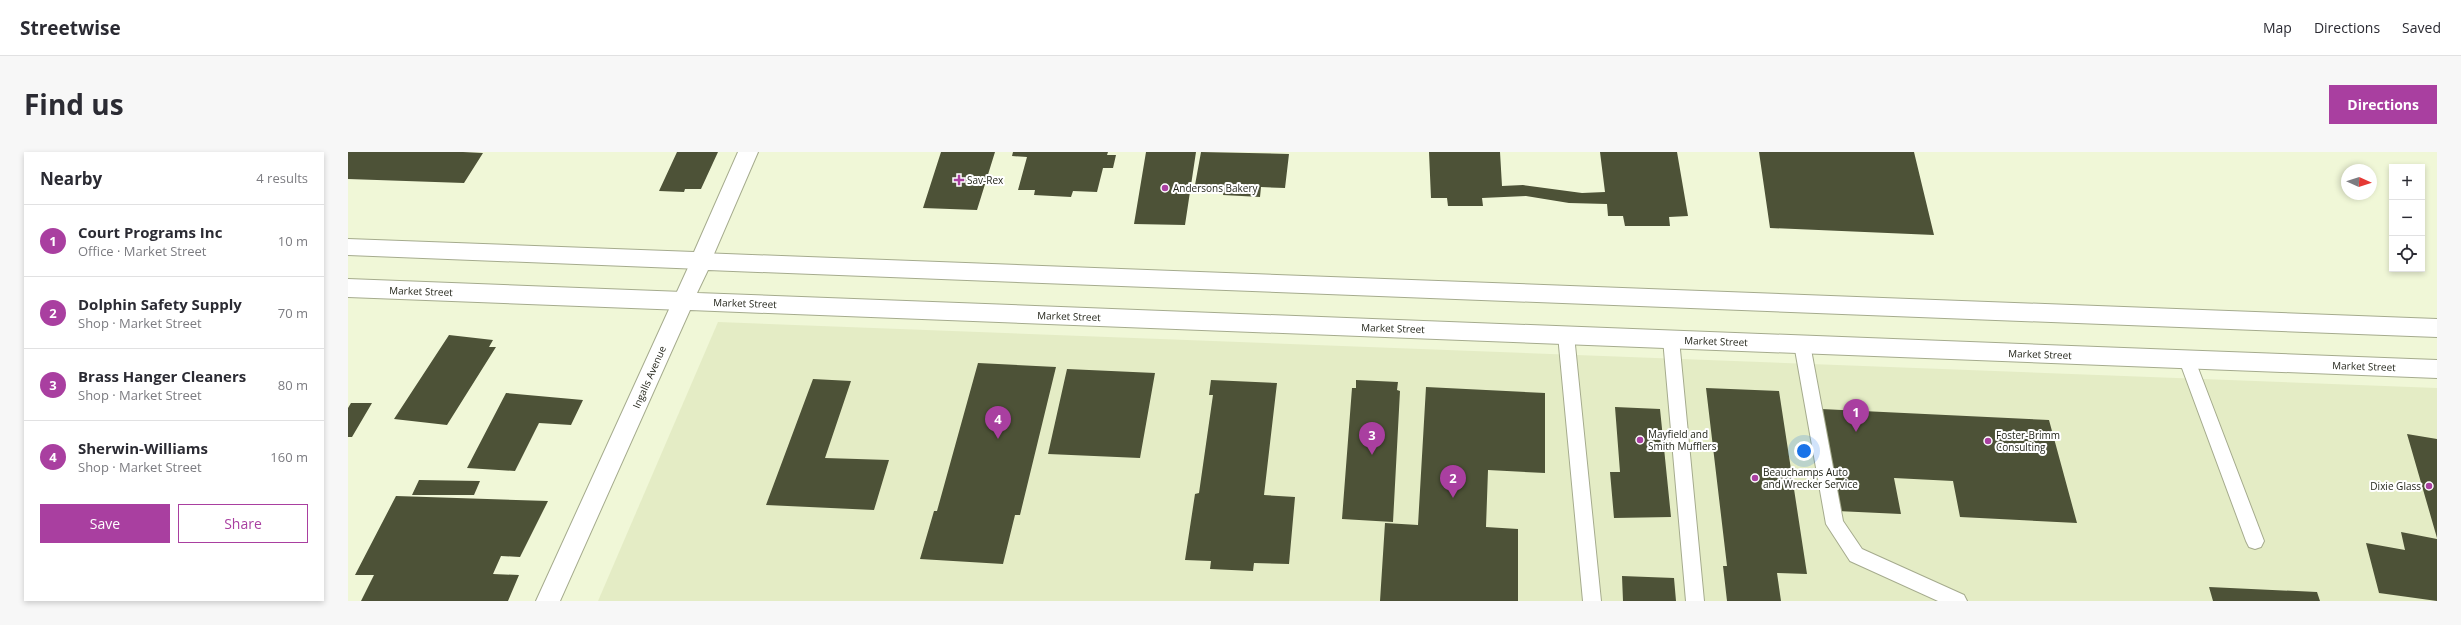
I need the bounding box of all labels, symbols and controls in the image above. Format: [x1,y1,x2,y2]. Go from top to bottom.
text: Streetwise [20,15,121,41]
text: Map [2263,18,2292,37]
text: Directions [2314,18,2380,37]
text: Saved [2402,18,2441,37]
text: Find us [24,85,124,123]
button: Directions [2329,85,2437,124]
north arrow [2341,164,2377,200]
map controls [2389,164,2425,272]
button: + [2389,164,2425,200]
text: Nearby [40,167,102,190]
text: 4 results [256,169,308,187]
place label: Sav-Rex [967,173,1004,187]
marker: Sav-Rex [954,175,964,185]
place label: Andersons Bakery [1173,181,1259,195]
marker: Andersons Bakery [1160,183,1170,193]
button: − [2389,200,2425,236]
text: Court Programs Inc [78,222,222,242]
text: 1 [49,232,57,250]
text: 10 m [278,232,308,250]
button: locate [2389,236,2425,272]
text: Office · Market Street [78,242,207,260]
street label: Market Street [389,283,453,299]
text: Dolphin Safety Supply [78,294,242,314]
street label: Market Street [713,295,777,311]
text: 2 [49,304,57,322]
text: 70 m [278,304,308,322]
street label: Market Street [1037,308,1101,324]
text: Shop · Market Street [78,314,202,332]
street label: Market Street [1361,320,1425,336]
street label: Market Street [1684,333,1748,349]
street label: Ingalls Avenue [629,343,669,411]
street label: Market Street [2008,346,2072,362]
street label: Market Street [2332,358,2396,374]
text: Brass Hanger Cleaners [78,366,246,386]
text: 3 [49,376,57,394]
text: 80 m [278,376,308,394]
text: Shop · Market Street [78,386,202,404]
pin: 1 [1843,399,1869,432]
pin: 4 [985,406,1011,439]
pin: 3 [1359,422,1385,455]
place label: Mayfield and Smith Mufflers [1648,427,1717,453]
place label: Foster-Brimm Consulting [1996,428,2060,454]
marker: Mayfield and Smith Mufflers [1635,435,1645,445]
marker: Foster-Brimm Consulting [1983,436,1993,446]
text: Sherwin-Williams [78,438,208,458]
your location [1794,441,1814,461]
text: 4 [49,448,57,466]
text: 160 m [270,448,308,466]
text: Shop · Market Street [78,458,202,476]
pin: 2 [1440,465,1466,498]
place label: Beauchamps Auto and Wrecker Service [1763,465,1858,491]
marker: Beauchamps Auto and Wrecker Service [1750,473,1760,483]
place label: Dixie Glass [2370,479,2421,493]
marker: Dixie Glass [2424,481,2434,491]
button: Save [40,504,170,543]
button: Share [178,504,308,543]

